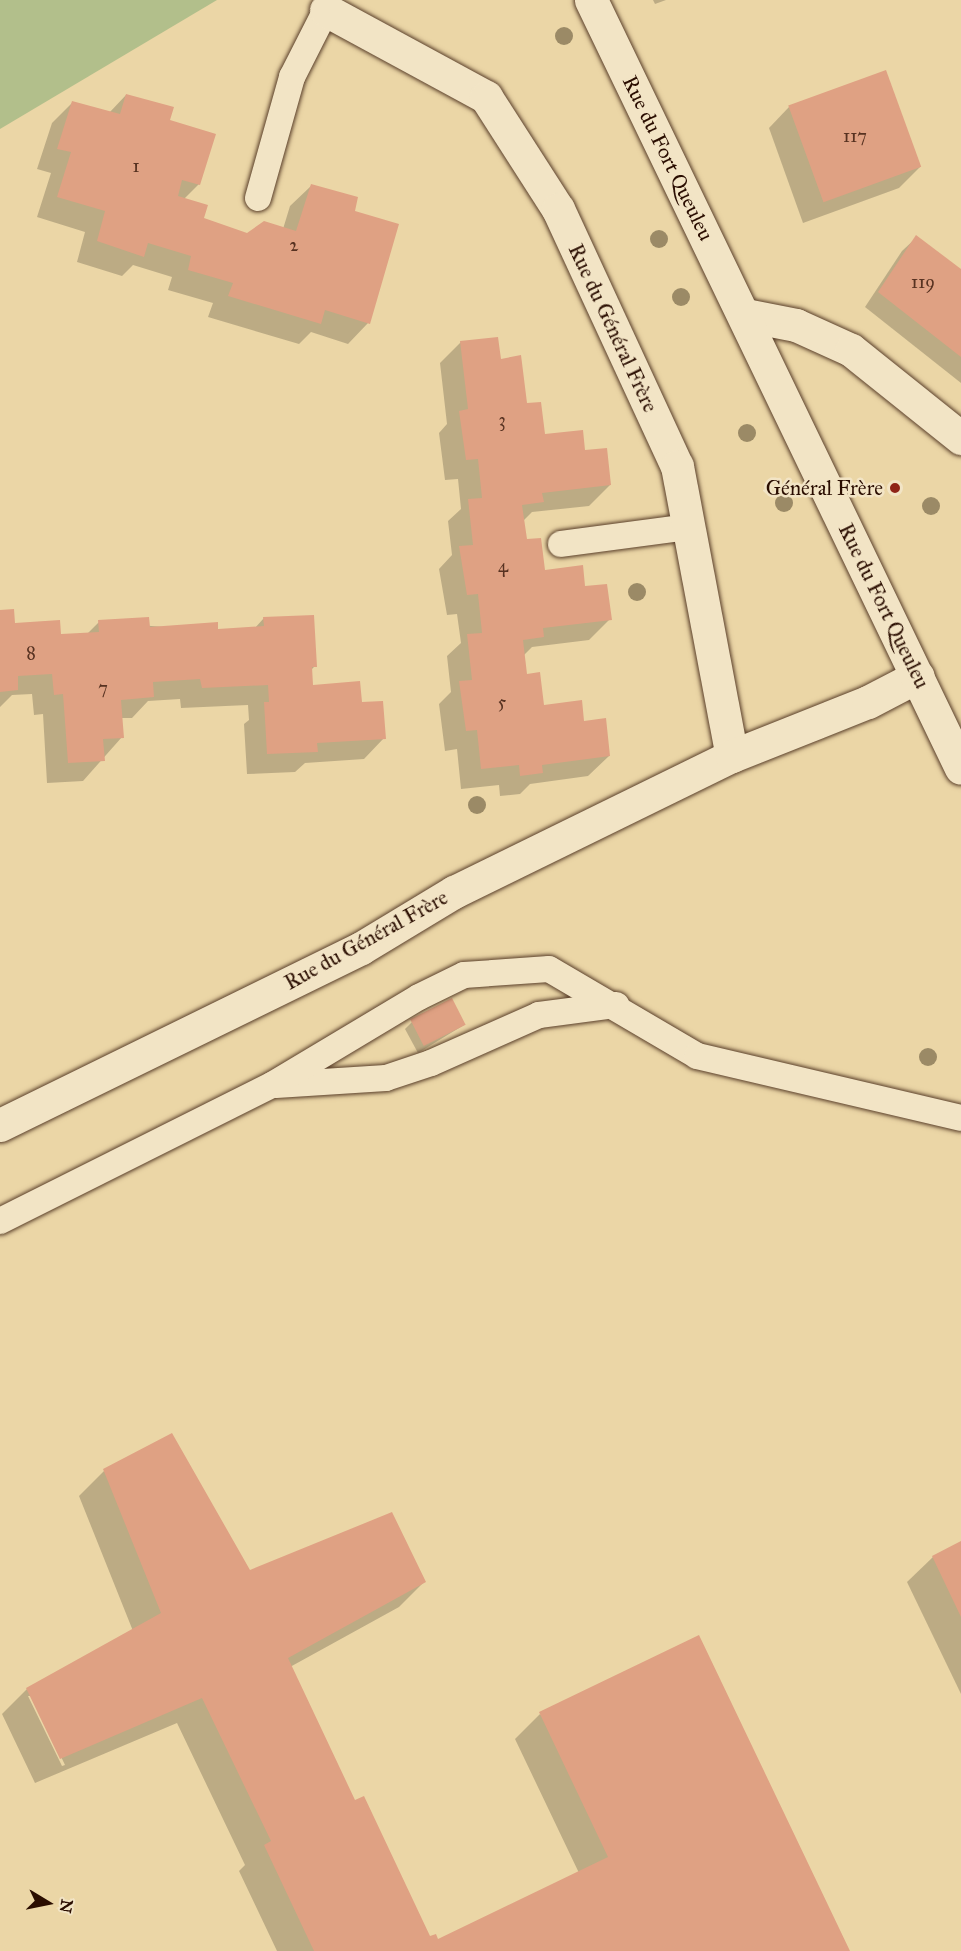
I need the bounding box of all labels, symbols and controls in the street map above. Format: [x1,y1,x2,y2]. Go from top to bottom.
street label: Rue du Fort Queuleu [617,71,719,245]
house number: 117 [843,125,867,147]
house number: 1 [132,155,140,177]
house number: 2 [290,234,298,256]
street label: Rue du Général Frère [563,240,663,416]
house number: 119 [911,271,935,293]
house number: 3 [498,409,506,431]
place label: Général Frère [766,475,883,501]
marker: Général Frère [888,481,902,495]
street label: Rue du Fort Queuleu [833,519,935,693]
house number: 4 [498,555,508,577]
house number: 8 [26,642,36,664]
house number: 7 [98,677,108,699]
house number: 5 [498,691,506,713]
street label: Rue du Général Frère [280,885,452,995]
north arrow [18,1873,78,1933]
text: N [56,1898,77,1915]

